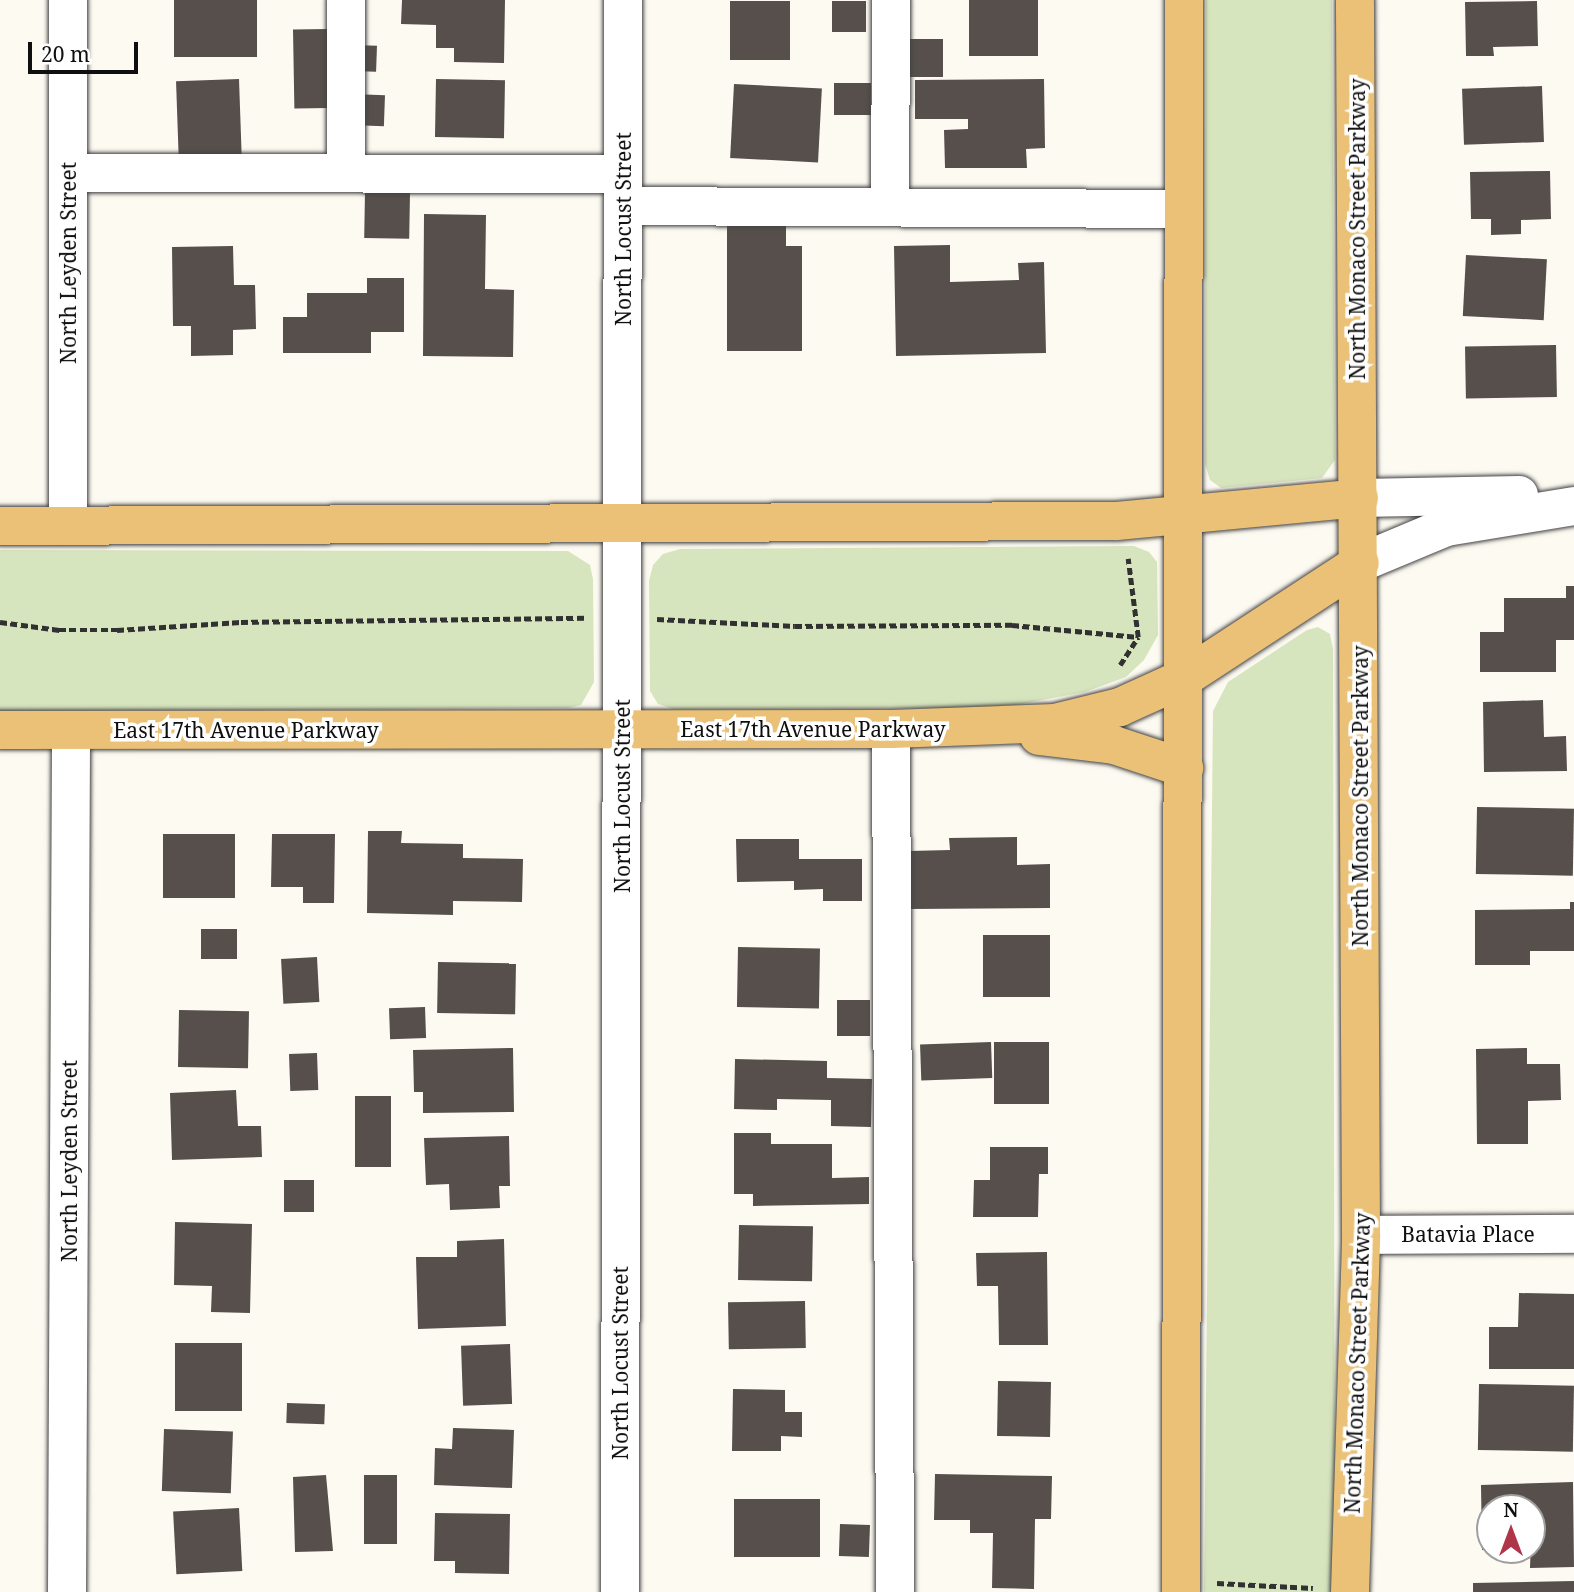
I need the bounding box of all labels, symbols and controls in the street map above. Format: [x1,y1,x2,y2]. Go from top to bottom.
scale bar [32,28,142,72]
text: 20 m [41,40,90,68]
street label: North Monaco Street Parkway [1344,78,1370,380]
street label: North Locust Street [610,132,636,326]
street label: North Leyden Street [55,162,81,364]
street label: North Monaco Street Parkway [1347,645,1373,947]
street label: North Locust Street [609,699,635,893]
street label: East 17th Avenue Parkway [680,716,946,742]
street label: East 17th Avenue Parkway [113,717,379,743]
street label: North Leyden Street [56,1060,82,1262]
street label: North Monaco Street Parkway [1339,1212,1375,1514]
street label: Batavia Place [1401,1221,1535,1247]
street label: North Locust Street [607,1266,633,1460]
north arrow [1476,1494,1546,1564]
text: N [1504,1497,1518,1523]

